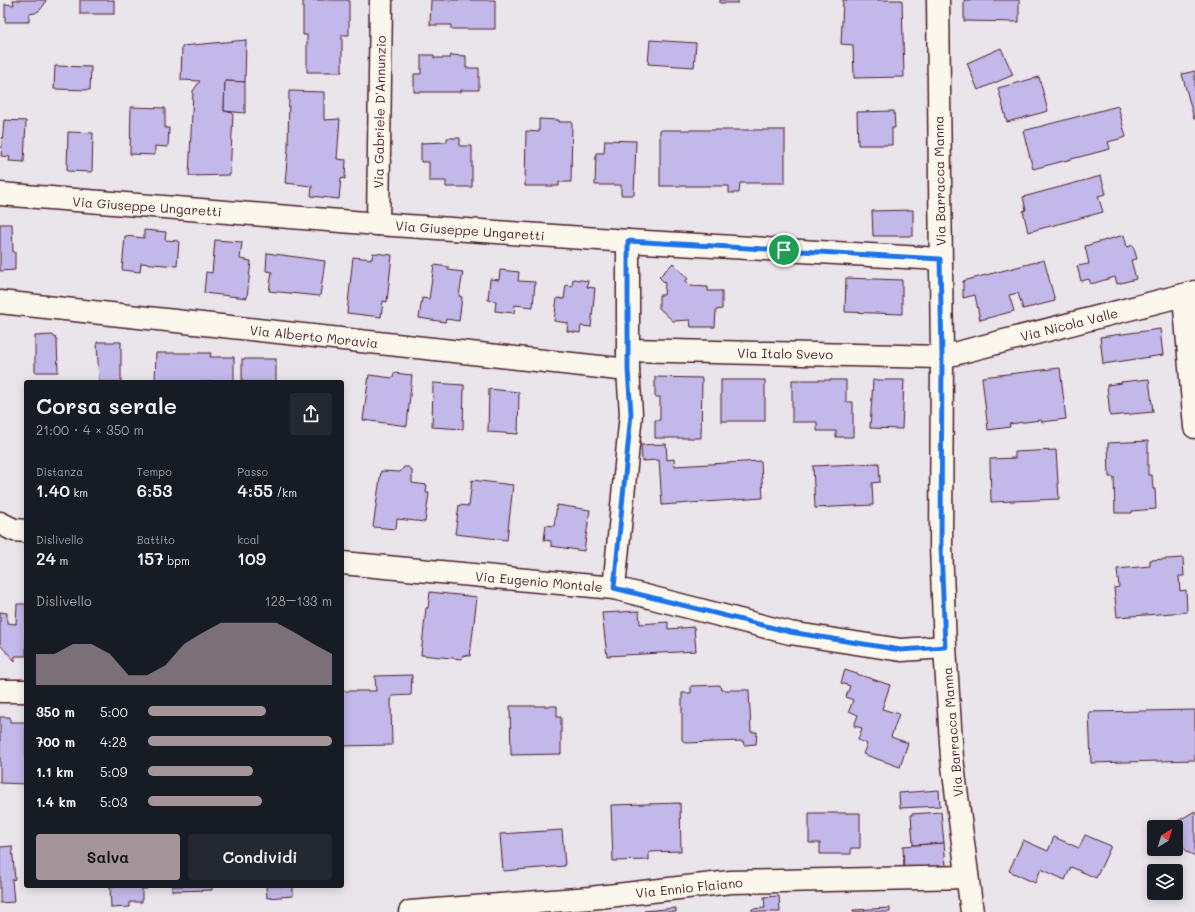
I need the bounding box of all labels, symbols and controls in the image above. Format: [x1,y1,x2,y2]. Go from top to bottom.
street label: Via Gabriele D'Annunzio [369,35,389,189]
street label: Via Barracca Manna [929,116,949,246]
street label: Via Giuseppe Ungaretti [72,192,222,220]
street label: Via Giuseppe Ungaretti [395,216,545,244]
pin [767,233,801,267]
icon: arrive [773,239,795,261]
street label: Via Nicola Valle [1018,304,1120,344]
street label: Via Alberto Moravia [249,321,379,351]
street label: Via Italo Svevo [737,344,833,362]
text: Corsa serale [36,391,177,420]
button: share [290,393,332,435]
text: 21:00 · 4 × 350 m [36,421,144,438]
text: Distanza [36,464,83,479]
text: Tempo [137,464,172,479]
text: Passo [237,464,268,479]
text: 1.40 [36,479,70,501]
text: 6:53 [137,479,172,501]
text: 4:55 [237,479,273,501]
text: km [70,485,88,500]
text: /km [273,485,297,500]
text: Dislivello [36,532,83,547]
text: Battito [137,532,175,547]
text: kcal [237,532,259,547]
text: 24 [36,547,56,569]
text: 157 [137,547,164,569]
text: 109 [237,547,266,569]
text: m [56,553,68,568]
text: bpm [164,553,190,568]
street label: Via Eugenio Montale [474,567,604,595]
text: Dislivello [36,592,92,609]
text: 128–133 m [265,592,332,609]
street label: Via Barracca Manna [938,666,966,798]
text: 350 m [36,703,75,720]
text: 5:00 [100,703,128,720]
text: 700 m [36,733,75,750]
text: 4:28 [100,733,127,750]
text: 1.1 km [36,763,74,780]
text: 5:09 [100,763,127,780]
text: 1.4 km [36,793,76,810]
text: 5:03 [100,793,127,810]
north arrow [1147,820,1183,856]
map controls [1147,820,1183,900]
button: Salva [36,834,180,880]
button: Condividi [188,834,332,880]
button: layers [1147,864,1183,900]
street label: Via Ennio Flaiano [634,873,744,901]

